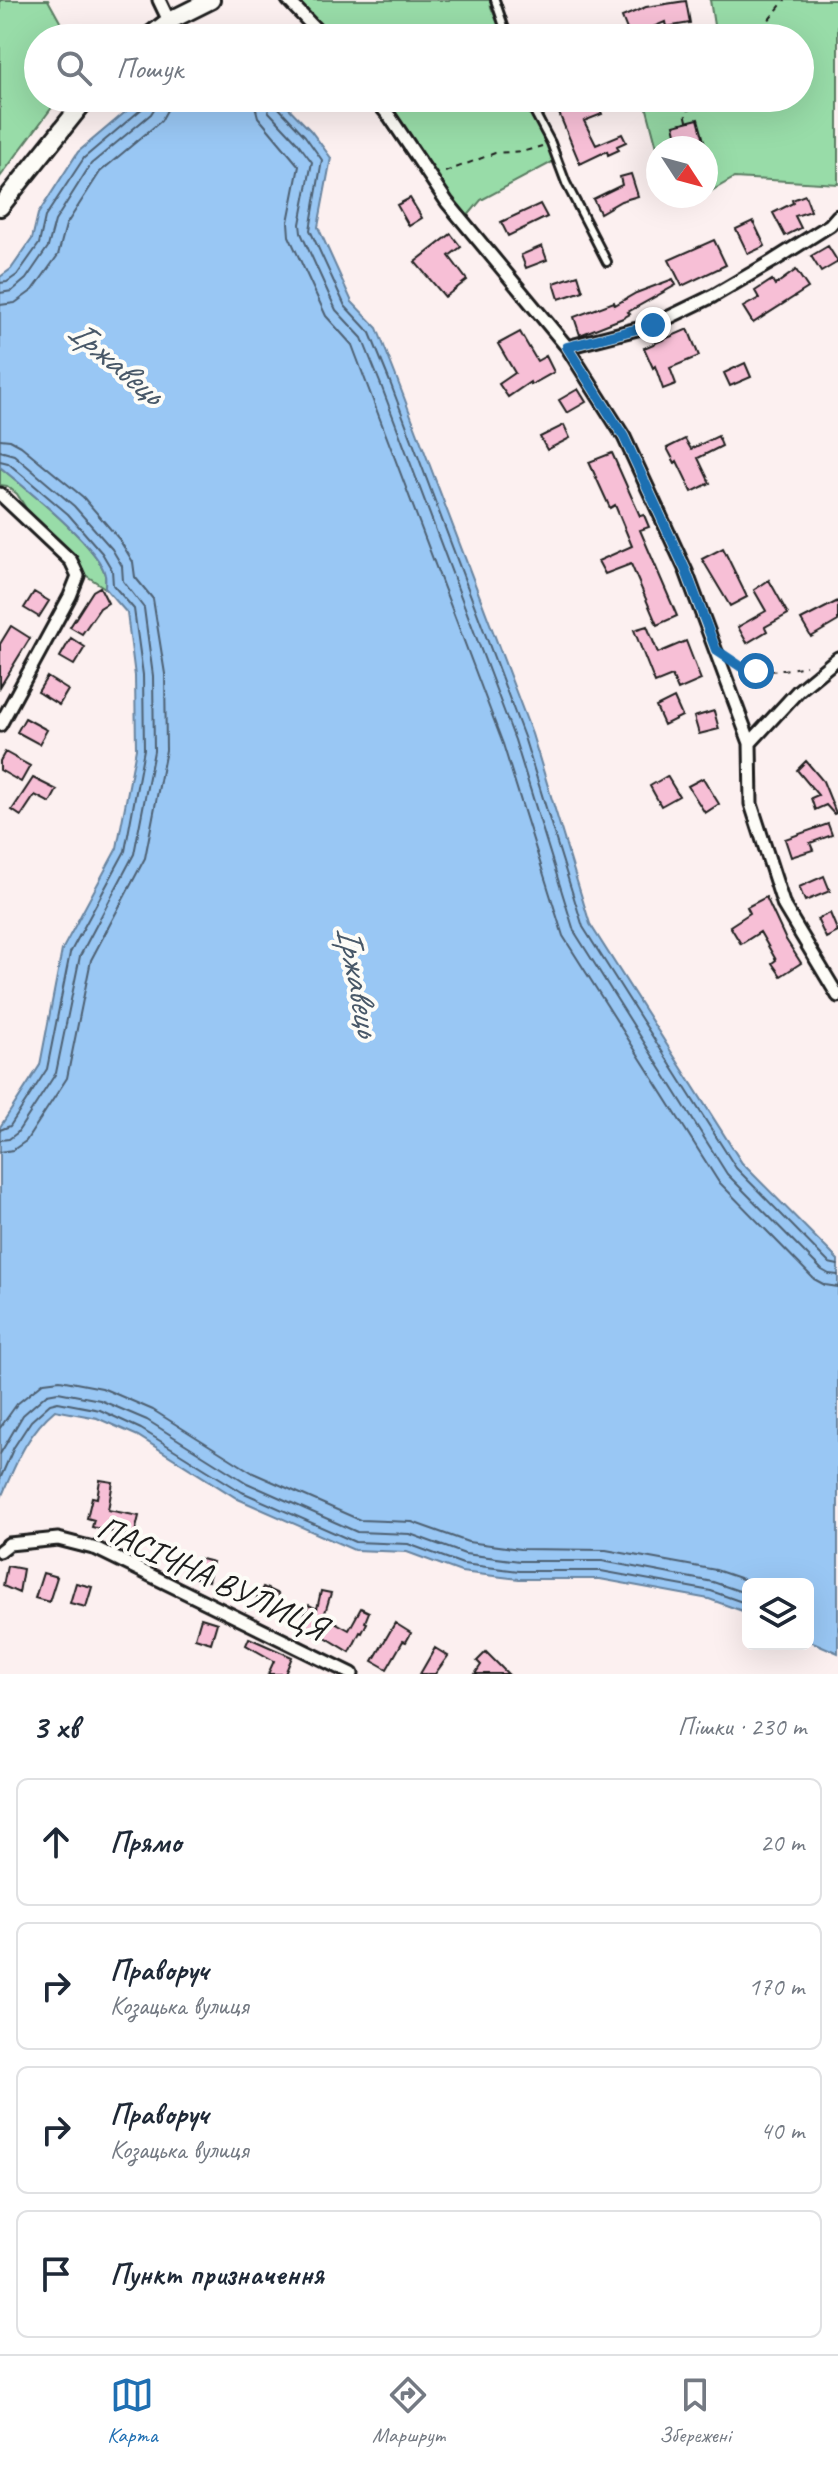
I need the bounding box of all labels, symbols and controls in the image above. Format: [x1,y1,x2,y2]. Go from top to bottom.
search box [24,24,814,112]
icon: search [52,46,96,90]
text: Пошук [116,49,183,87]
north arrow [646,136,718,208]
route end [635,307,671,343]
water label: Іржавець [59,308,176,417]
route start [738,653,774,689]
water label: Іржавець [326,922,393,1043]
street label: ПАСІЧНА ВУЛИЦЯ [91,1505,338,1651]
map controls [742,1578,814,1650]
button: layers [742,1578,814,1650]
text: 3 хв [32,1705,78,1748]
text: Пішки · 230 m [678,1710,806,1743]
icon: ahead [34,1820,78,1864]
text: Прямо [110,1823,181,1861]
text: 20 m [760,1826,804,1859]
text: Праворуч [110,1951,208,1989]
icon: right [34,1964,78,2008]
text: 170 m [748,1970,804,2003]
text: Козацька вулиця [110,1989,248,2022]
text: Праворуч [110,2095,208,2133]
icon: right [34,2108,78,2152]
text: 40 m [760,2114,804,2147]
text: Козацька вулиця [110,2133,248,2166]
icon: arrive [34,2252,78,2296]
text: Пункт призначення [110,2255,324,2293]
tab: Карта [107,2373,158,2449]
tab: Маршрут [372,2373,445,2449]
tab: Збережені [659,2373,731,2449]

